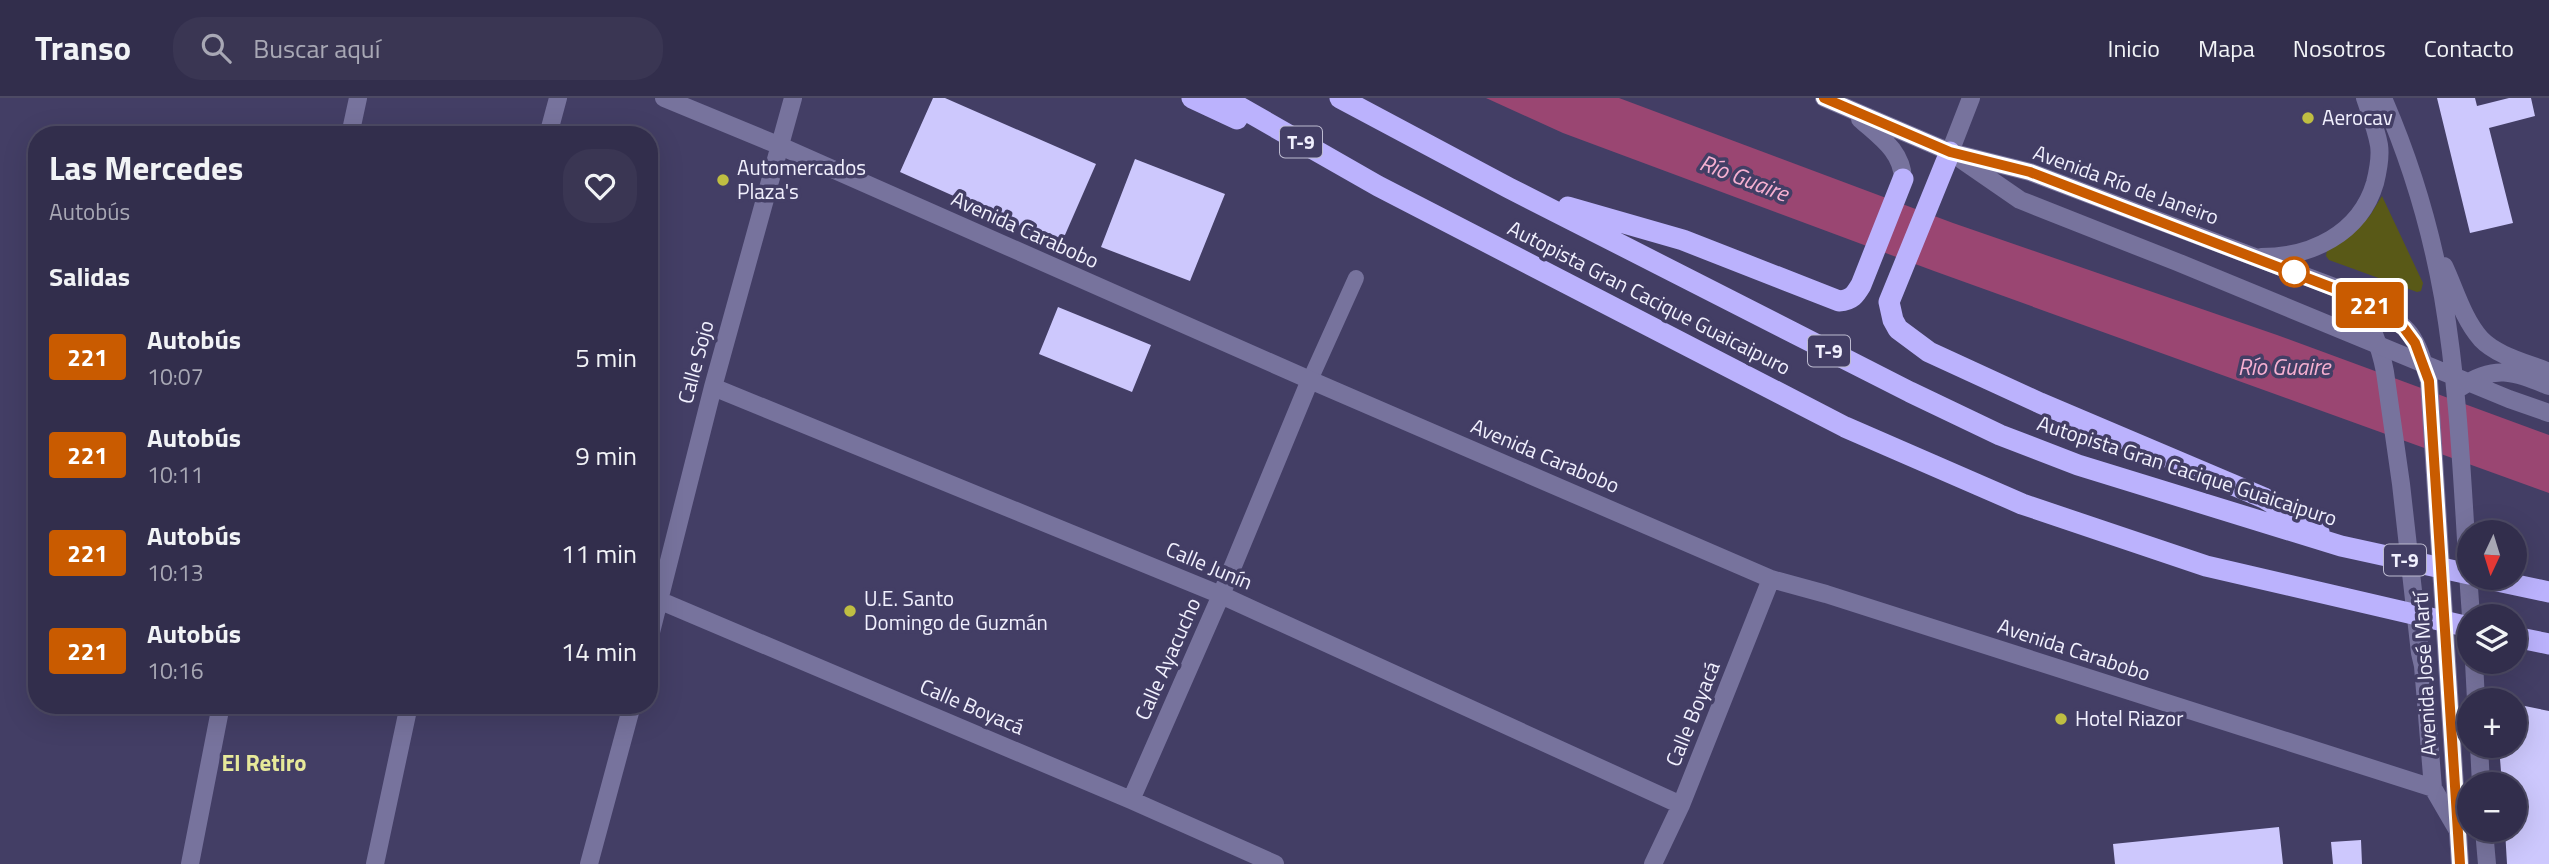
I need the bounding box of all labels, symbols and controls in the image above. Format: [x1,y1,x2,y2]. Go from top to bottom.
search box [173,17,663,80]
text: Transo [35,23,131,73]
icon: search [197,29,235,67]
text: Buscar aquí [253,29,380,68]
text: Inicio [2108,30,2160,66]
text: Mapa [2198,30,2255,66]
text: Nosotros [2293,30,2386,66]
text: Contacto [2424,30,2514,66]
place label: Aerocav [2322,101,2393,133]
marker: Aerocav [2300,110,2316,126]
road number: T-9 [1280,126,1322,158]
street label: Avenida Río de Janeiro [2029,136,2224,233]
text: Las Mercedes [49,143,243,193]
water label: Río Guaire [1695,145,1795,211]
button: heart [563,149,637,223]
place label: Automercados Plaza's [737,151,866,207]
marker: Automercados Plaza's [715,172,731,188]
street label: Avenida Carabobo [946,182,1104,276]
text: Autobús [49,194,130,229]
street label: Autopista Gran Cacique Guaicaipuro [1502,212,1796,383]
text: Salidas [49,257,130,296]
unlabelled marker [2279,257,2309,287]
line badge: 221 [2330,282,2410,328]
text: 221 [2350,287,2390,323]
street label: Calle Sojo [669,317,721,407]
text: Autobús [147,320,241,359]
road number: T-9 [1808,336,1850,366]
text: 5 min [575,338,637,377]
text: 221 [67,339,108,375]
water label: Río Guaire [2238,349,2332,384]
text: 10:07 [147,359,204,394]
street label: Autopista Gran Cacique Guaicaipuro [2033,406,2341,534]
street label: Avenida Carabobo [1466,409,1625,501]
text: Autobús [147,418,241,457]
text: 9 min [575,436,637,475]
text: 221 [67,437,108,473]
text: 10:11 [147,457,204,492]
text: Autobús [147,516,241,555]
north arrow [2457,520,2527,590]
map controls [2457,520,2527,842]
street label: Calle Junín [1161,533,1258,598]
text: 11 min [561,534,637,573]
text: 221 [67,535,108,571]
road number: T-9 [2384,544,2426,575]
text: 10:13 [147,555,204,590]
place label: U.E. Santo Domingo de Guzmán [864,582,1048,638]
street label: Avenida José Martí [2404,590,2444,757]
street label: Calle Ayacucho [1126,592,1208,725]
marker: U.E. Santo Domingo de Guzmán [842,603,858,619]
button: layers [2457,604,2527,674]
street label: Avenida Carabobo [1994,609,2155,689]
text: Autobús [147,614,241,653]
text: 14 min [561,632,637,671]
text: 221 [67,633,108,669]
text: 10:16 [147,653,204,688]
street label: Calle Boyacá [1656,656,1728,771]
street label: Calle Boyacá [915,670,1030,743]
button: + [2457,688,2527,758]
place label: Hotel Riazor [2075,702,2183,734]
marker: Hotel Riazor [2053,711,2069,727]
district label: El Retiro [222,745,306,780]
button: − [2457,772,2527,842]

